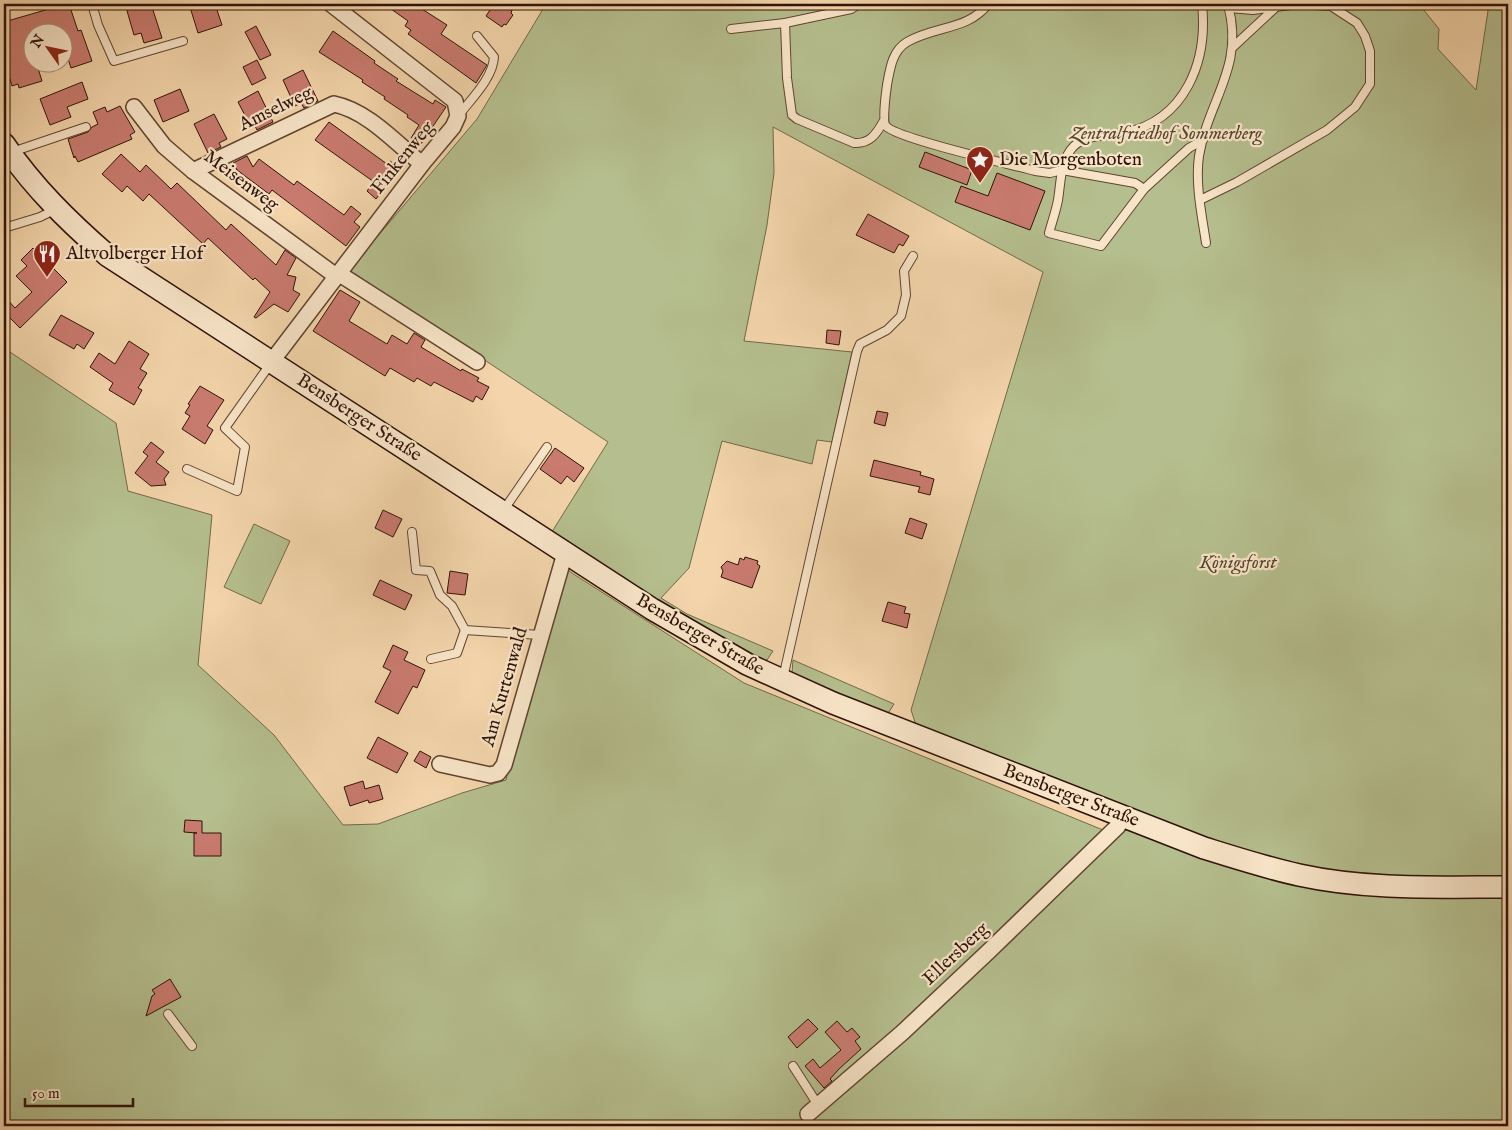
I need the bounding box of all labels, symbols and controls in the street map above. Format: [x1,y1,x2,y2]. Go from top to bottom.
north arrow [22,22,72,72]
text: N [27,31,49,52]
street label: Amselweg [234,81,317,138]
street label: Finkenweg [366,116,440,200]
park label: Zentralfriedhof Sommerberg [1068,122,1263,146]
street label: Meisenweg [199,145,284,218]
place icon: Die Morgenboten [965,145,995,184]
place label: Die Morgenboten [999,148,1142,172]
restaurant icon: Altvolberger Hof [32,239,62,278]
place label: Altvolberger Hof [65,242,206,266]
street label: Bensberger Straße [292,369,426,467]
park label: Königsforst [1198,551,1277,575]
street label: Bensberger Straße [632,589,769,682]
street label: Am Kurtenwald [476,624,534,751]
street label: Bensberger Straße [999,759,1143,833]
street label: Ellersberg [918,917,995,991]
scale bar [25,1075,132,1107]
text: 50 m [32,1084,60,1103]

